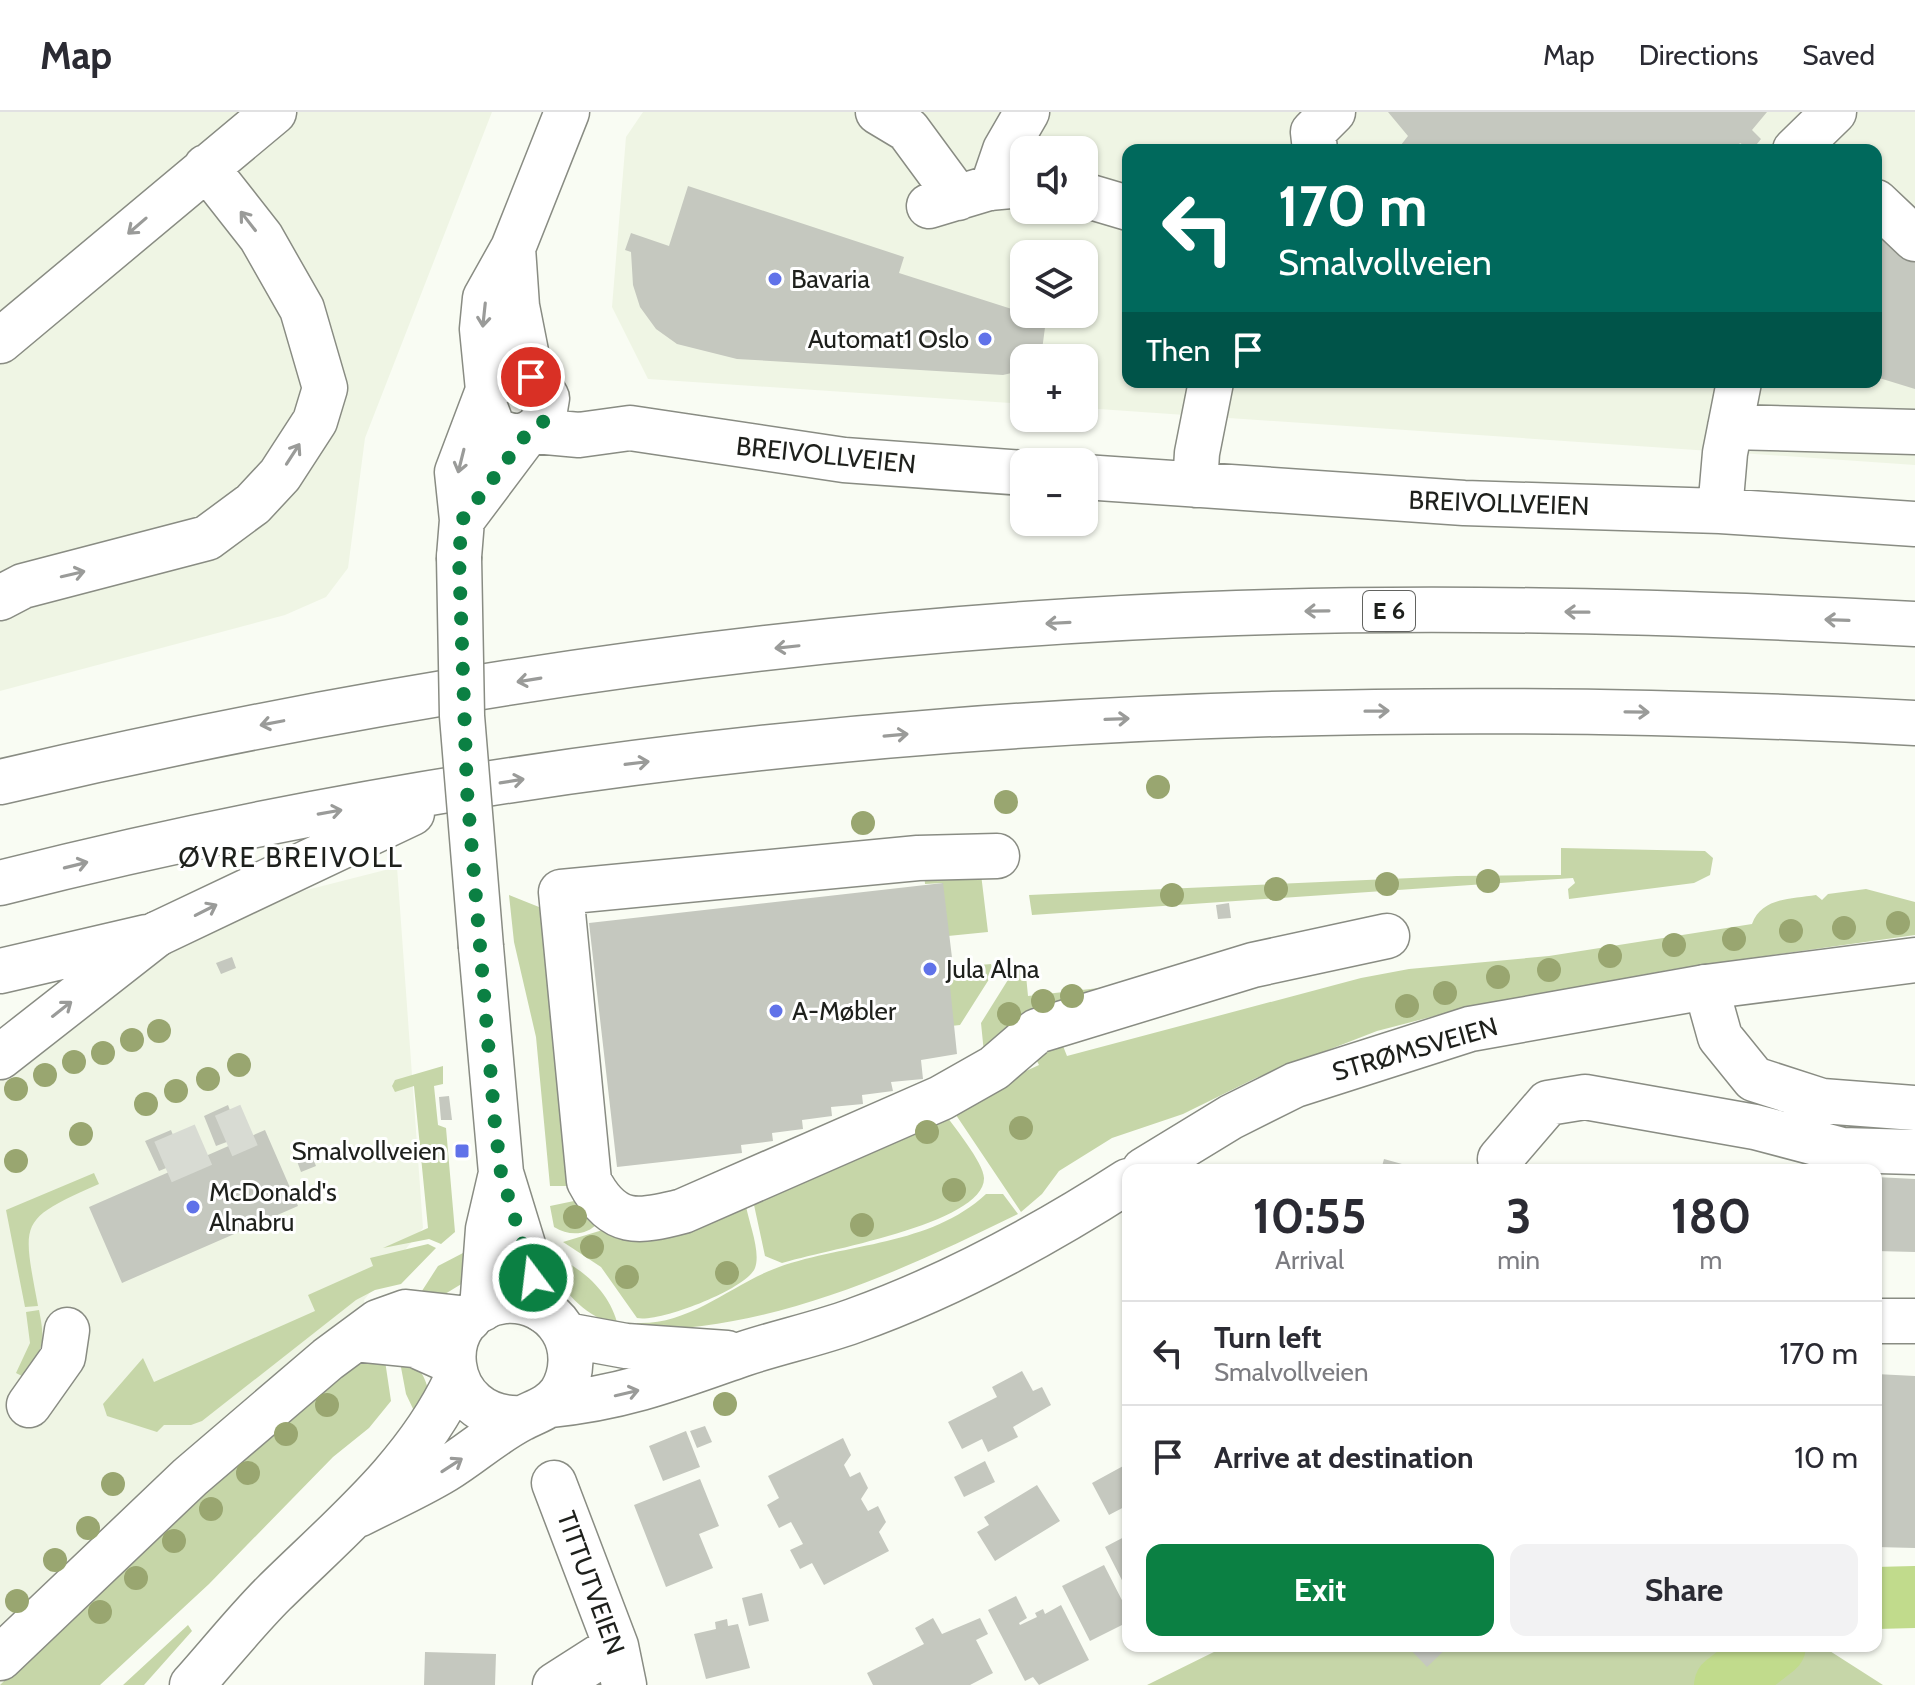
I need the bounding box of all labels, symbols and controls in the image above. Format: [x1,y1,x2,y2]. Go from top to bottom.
text: Map [40,32,112,79]
text: Map [1543,38,1595,72]
text: Directions [1639,38,1758,72]
text: Saved [1802,38,1875,72]
map controls [1010,136,1098,536]
button: sound [1010,136,1098,224]
text: 170 m [1278,172,1428,240]
icon: left [1146,176,1250,280]
one-way arrow [239,211,257,232]
one-way arrow [127,216,147,234]
button: layers [1010,240,1098,328]
text: Smalvollveien [1278,240,1492,284]
place label: Bavaria [791,263,870,295]
marker: Bavaria [766,270,784,288]
one-way arrow [476,302,491,328]
place label: Automat1 Oslo [808,323,969,355]
icon: arrive [1226,328,1270,372]
marker: Automat1 Oslo [976,330,994,348]
text: Then [1146,332,1210,369]
pin [497,343,565,411]
button: + [1010,344,1098,432]
icon: arrive [509,355,553,399]
street label: BREIVOLLVEIEN [734,430,918,480]
one-way arrow [286,443,302,466]
one-way arrow [452,448,467,474]
button: − [1010,448,1098,536]
street label: BREIVOLLVEIEN [1408,484,1590,522]
one-way arrow [60,566,86,581]
road number: E 6 [1363,591,1415,631]
one-way arrow [1304,604,1331,619]
one-way arrow [1564,604,1591,620]
one-way arrow [1824,613,1851,628]
one-way arrow [1045,616,1072,631]
one-way arrow [774,639,800,654]
one-way arrow [517,673,542,688]
one-way arrow [1363,703,1390,718]
one-way arrow [1623,704,1650,719]
one-way arrow [1103,712,1130,727]
one-way arrow [260,716,285,731]
one-way arrow [882,727,909,742]
one-way arrow [624,755,649,770]
one-way arrow [499,773,524,788]
one-way arrow [317,804,343,819]
district label: ØVRE BREIVOLL [178,840,404,874]
one-way arrow [62,856,88,871]
one-way arrow [193,902,217,918]
place label: Jula Alna [945,953,1040,985]
marker: Jula Alna [921,960,939,978]
place label: A-Møbler [792,995,897,1027]
one-way arrow [51,1000,72,1017]
marker: A-Møbler [767,1002,785,1020]
street label: STRØMSVEIEN [1329,1010,1501,1088]
place label: Smalvollveien [292,1135,446,1167]
marker: Smalvollveien [453,1142,471,1160]
place label: McDonald's Alnabru [209,1176,337,1238]
text: 10:55 [1253,1187,1366,1245]
text: 3 [1506,1187,1532,1245]
text: 180 [1671,1187,1751,1245]
marker: McDonald's Alnabru [184,1198,202,1216]
position arrow [491,1236,575,1320]
text: Arrival [1275,1244,1344,1276]
text: min [1497,1244,1540,1276]
text: m [1700,1244,1722,1276]
text: Turn left [1214,1319,1322,1356]
icon: left [1146,1331,1190,1375]
text: 170 m [1779,1335,1858,1372]
text: Smalvollveien [1214,1356,1368,1388]
one-way arrow [614,1385,639,1400]
icon: arrive [1146,1435,1190,1479]
text: Arrive at destination [1214,1439,1474,1476]
text: 10 m [1794,1439,1858,1476]
one-way arrow [440,1457,462,1473]
street label: TITTUTVEIEN [550,1507,632,1659]
button: Exit [1146,1544,1494,1636]
button: Share [1510,1544,1858,1636]

